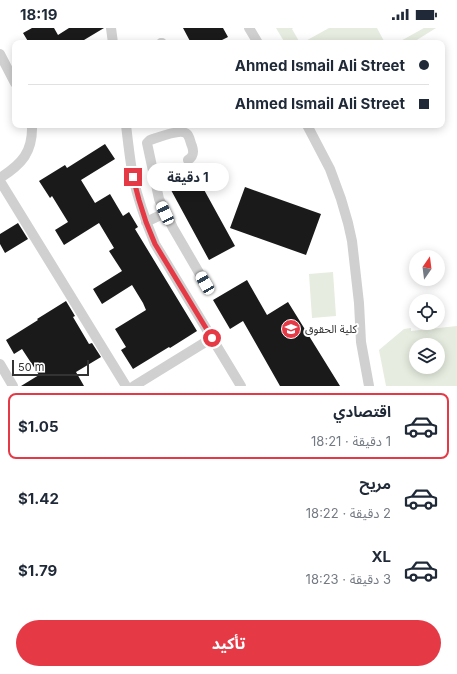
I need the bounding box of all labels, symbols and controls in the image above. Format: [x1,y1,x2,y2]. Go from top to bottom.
text: 18:19 [20,5,57,24]
text: Ahmed Ismail Ali Street [235,56,405,75]
text: Ahmed Ismail Ali Street [235,94,405,113]
callout: 1 دقيقة [147,163,229,191]
route end [124,168,142,186]
text: 1 دقيقة [167,169,209,185]
car [154,200,176,226]
north arrow [409,250,445,286]
map controls [409,250,445,374]
car [194,270,216,296]
button: locate [409,294,445,330]
school or university icon: كلية الحقوق [280,318,302,340]
place label: كلية الحقوق [305,322,357,336]
route start [203,329,221,347]
button: layers [409,338,445,374]
scale bar [12,358,89,377]
text: 50 m [18,360,44,374]
text: اقتصادي [333,402,391,421]
icon: car [403,408,439,444]
text: $1.05 [18,417,59,436]
text: 1 دقيقة · 18:21 [311,433,391,449]
text: مريح [359,474,391,493]
icon: car [403,480,439,516]
text: $1.42 [18,489,59,508]
text: 2 دقيقة · 18:22 [306,505,391,521]
text: XL [371,547,391,566]
icon: car [403,552,439,588]
text: $1.79 [18,561,57,580]
text: 3 دقيقة · 18:23 [306,571,391,587]
button: تأكيد [16,620,441,666]

